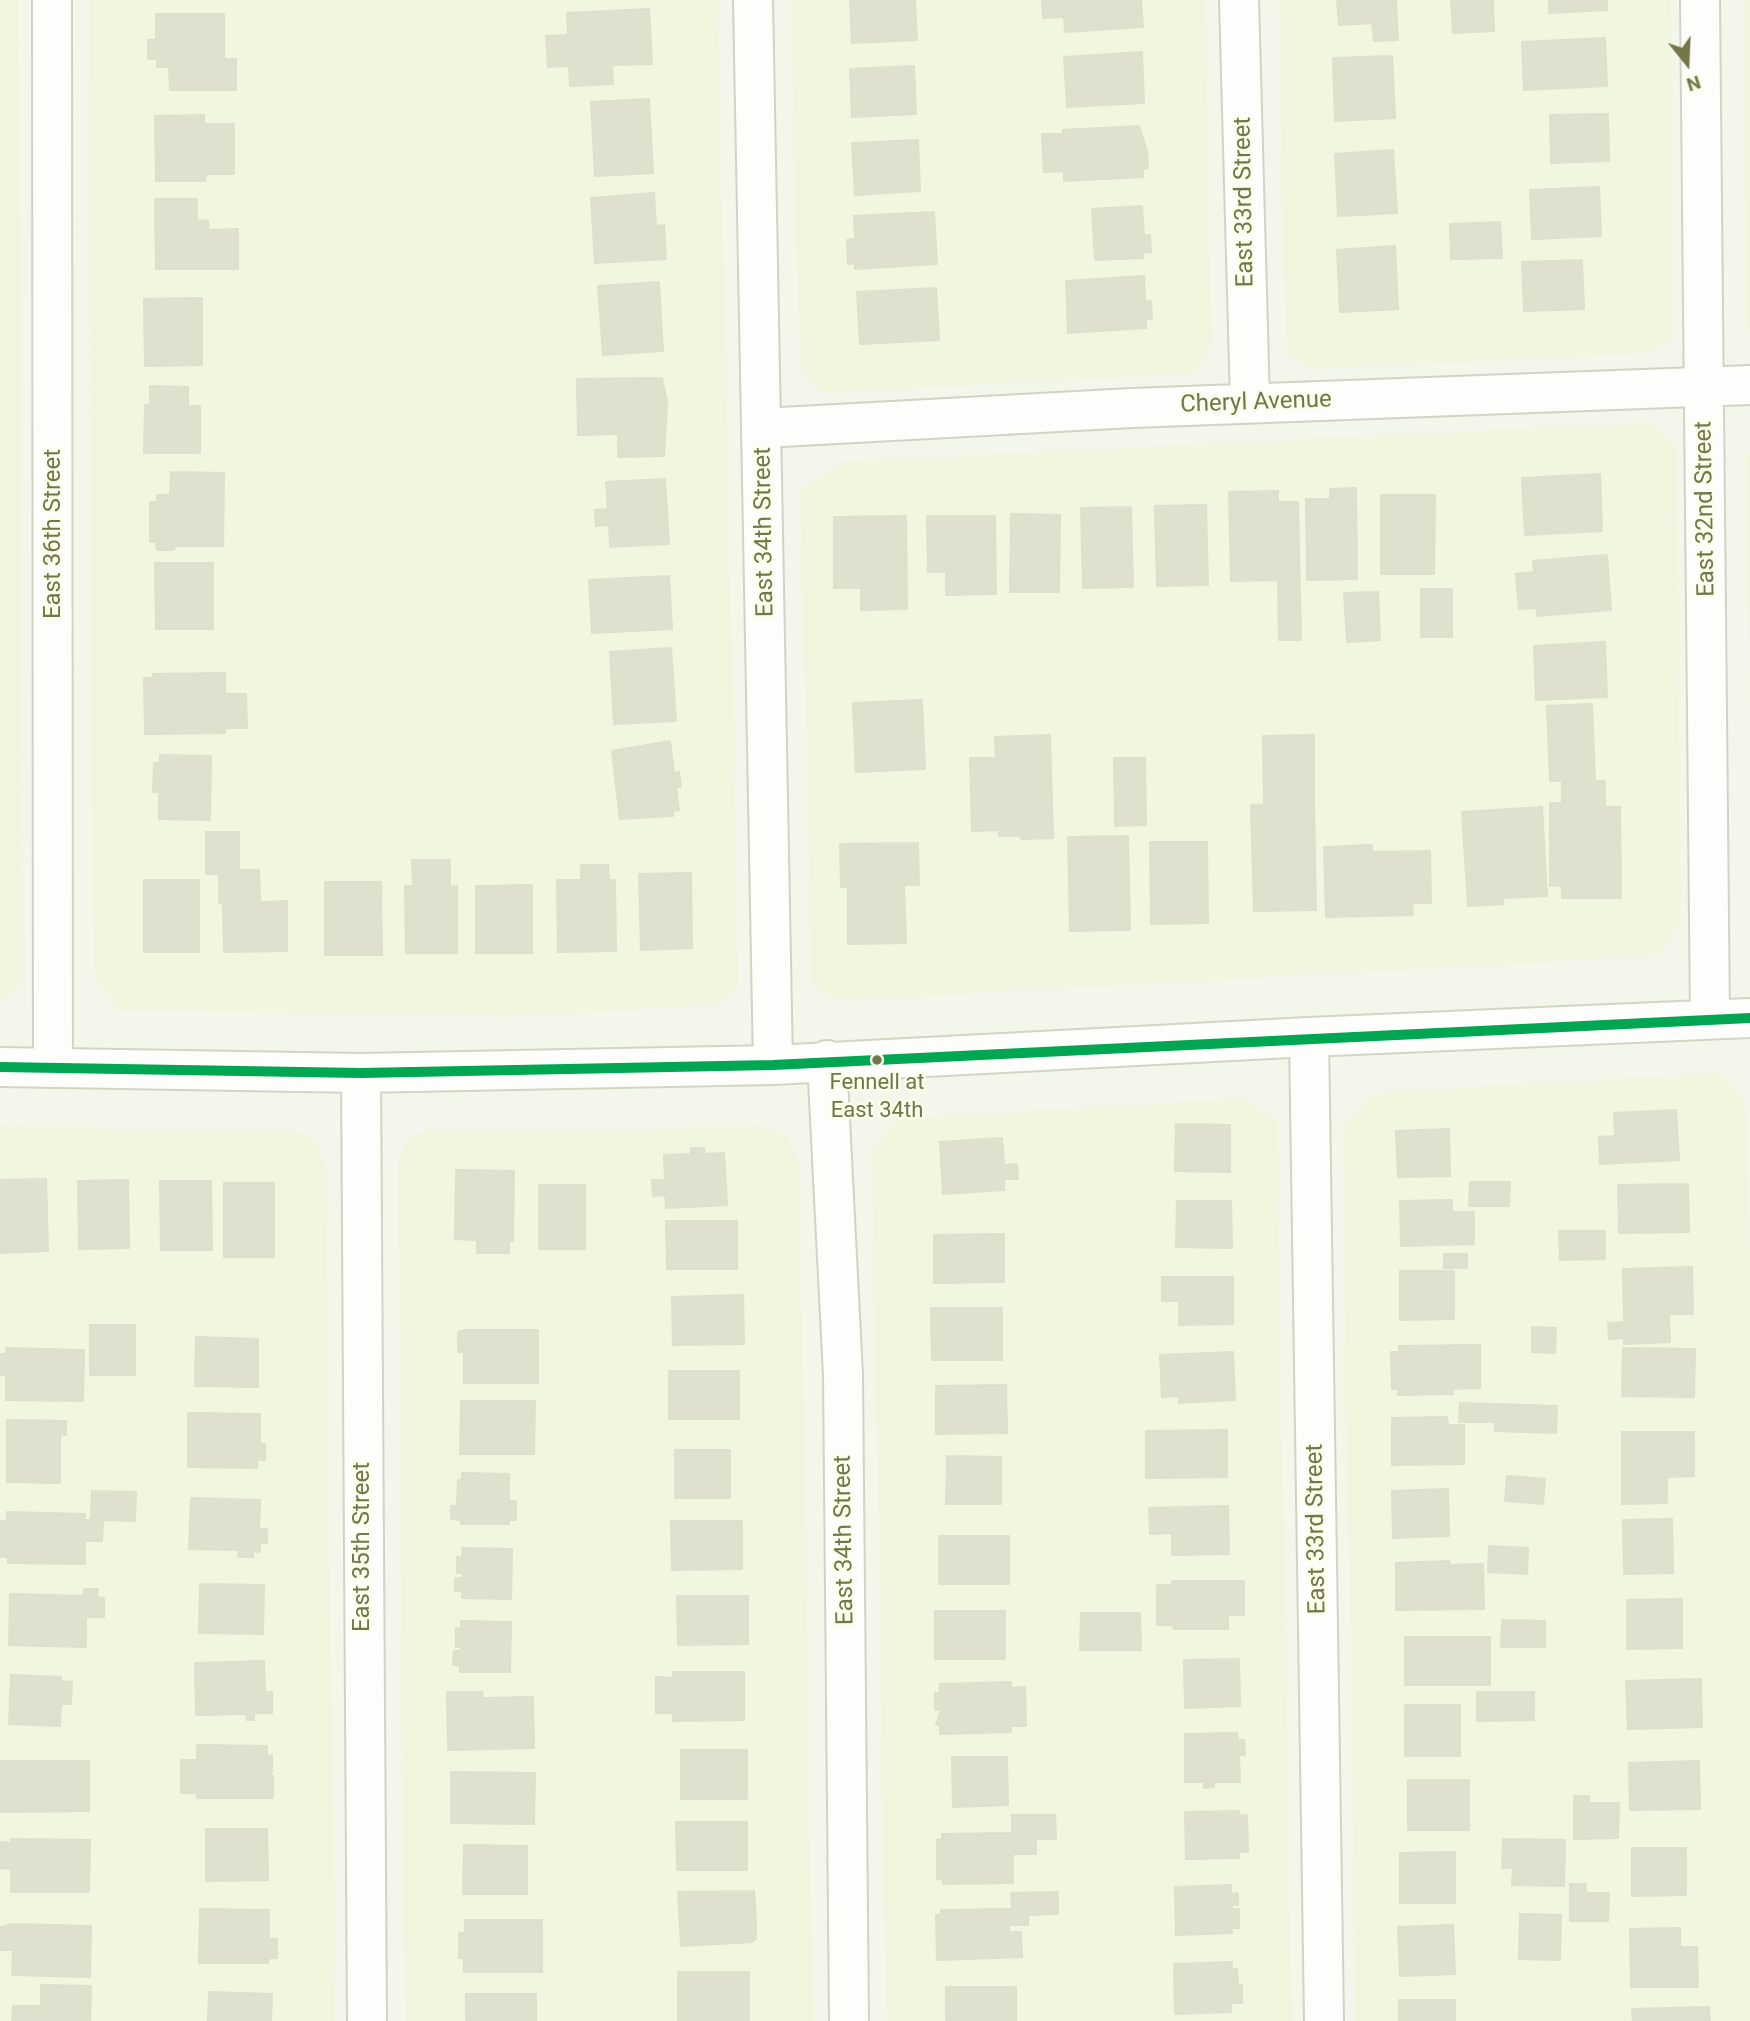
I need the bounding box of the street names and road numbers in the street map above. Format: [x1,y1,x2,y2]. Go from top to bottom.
street label: East 33rd Street [1229,116,1261,288]
street label: Cheryl Avenue [1180,386,1332,420]
street label: East 32nd Street [1690,421,1722,597]
street label: East 34th Street [749,447,781,617]
street label: East 36th Street [40,449,68,619]
street label: East 33rd Street [1301,1443,1333,1615]
street label: East 34th Street [829,1455,861,1625]
street label: East 35th Street [349,1462,377,1632]

